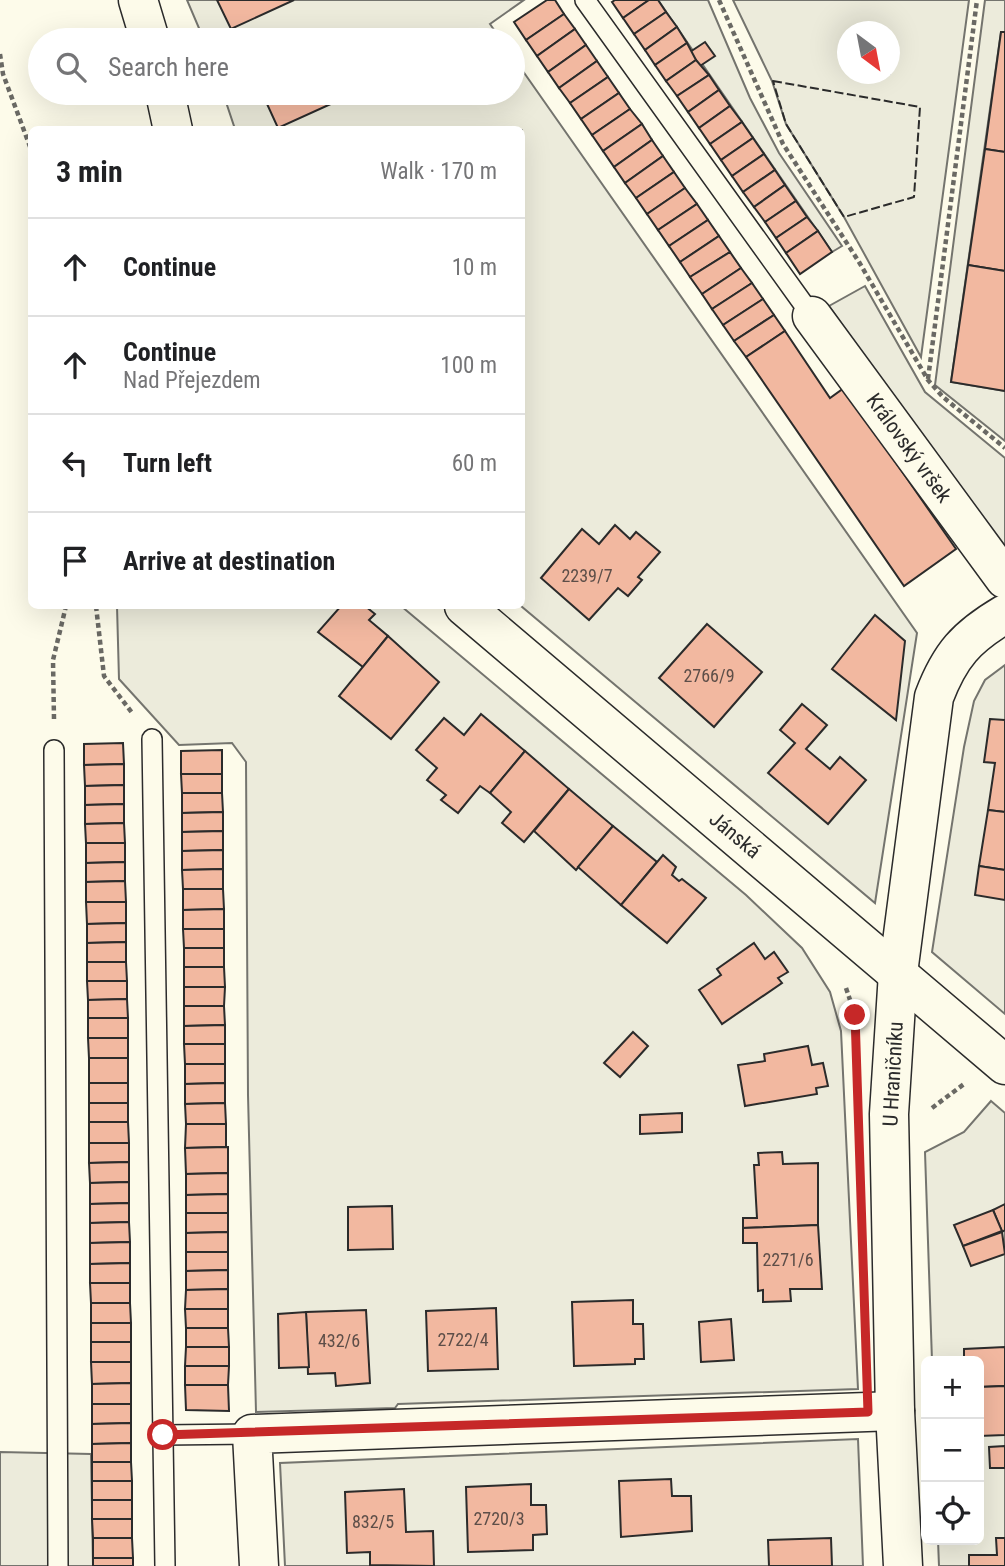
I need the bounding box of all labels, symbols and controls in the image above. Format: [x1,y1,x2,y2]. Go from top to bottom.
north arrow [837,21,900,84]
search box [28,28,525,105]
icon: search [52,48,90,86]
text: Search here [108,52,229,82]
text: 3 min [56,154,123,189]
text: Walk · 170 m [380,158,497,185]
icon: ahead [56,248,94,286]
text: Continue [123,252,216,282]
text: 10 m [452,254,497,281]
text: Continue [123,337,216,367]
icon: ahead [56,346,94,384]
text: 100 m [440,352,497,379]
text: Nad Přejezdem [123,367,261,394]
street label: Královský vršek [862,389,957,507]
icon: left [56,444,94,482]
text: Turn left [123,448,212,478]
text: 60 m [452,450,497,477]
icon: arrive [56,542,94,580]
text: Arrive at destination [123,546,335,576]
house number: 2239/7 [561,565,613,586]
house number: 2766/9 [683,665,735,686]
street label: Jánská [705,807,765,863]
route end [839,999,870,1030]
street label: U Hraničníku [878,1021,908,1127]
house number: 2271/6 [762,1249,814,1270]
house number: 2722/4 [437,1329,489,1350]
house number: 432/6 [318,1330,360,1351]
map controls [921,1356,984,1545]
button: + [921,1356,984,1419]
route start [147,1419,178,1450]
button: − [921,1419,984,1482]
button: locate [921,1482,984,1545]
house number: 2720/3 [473,1508,525,1529]
house number: 832/5 [352,1511,394,1532]

